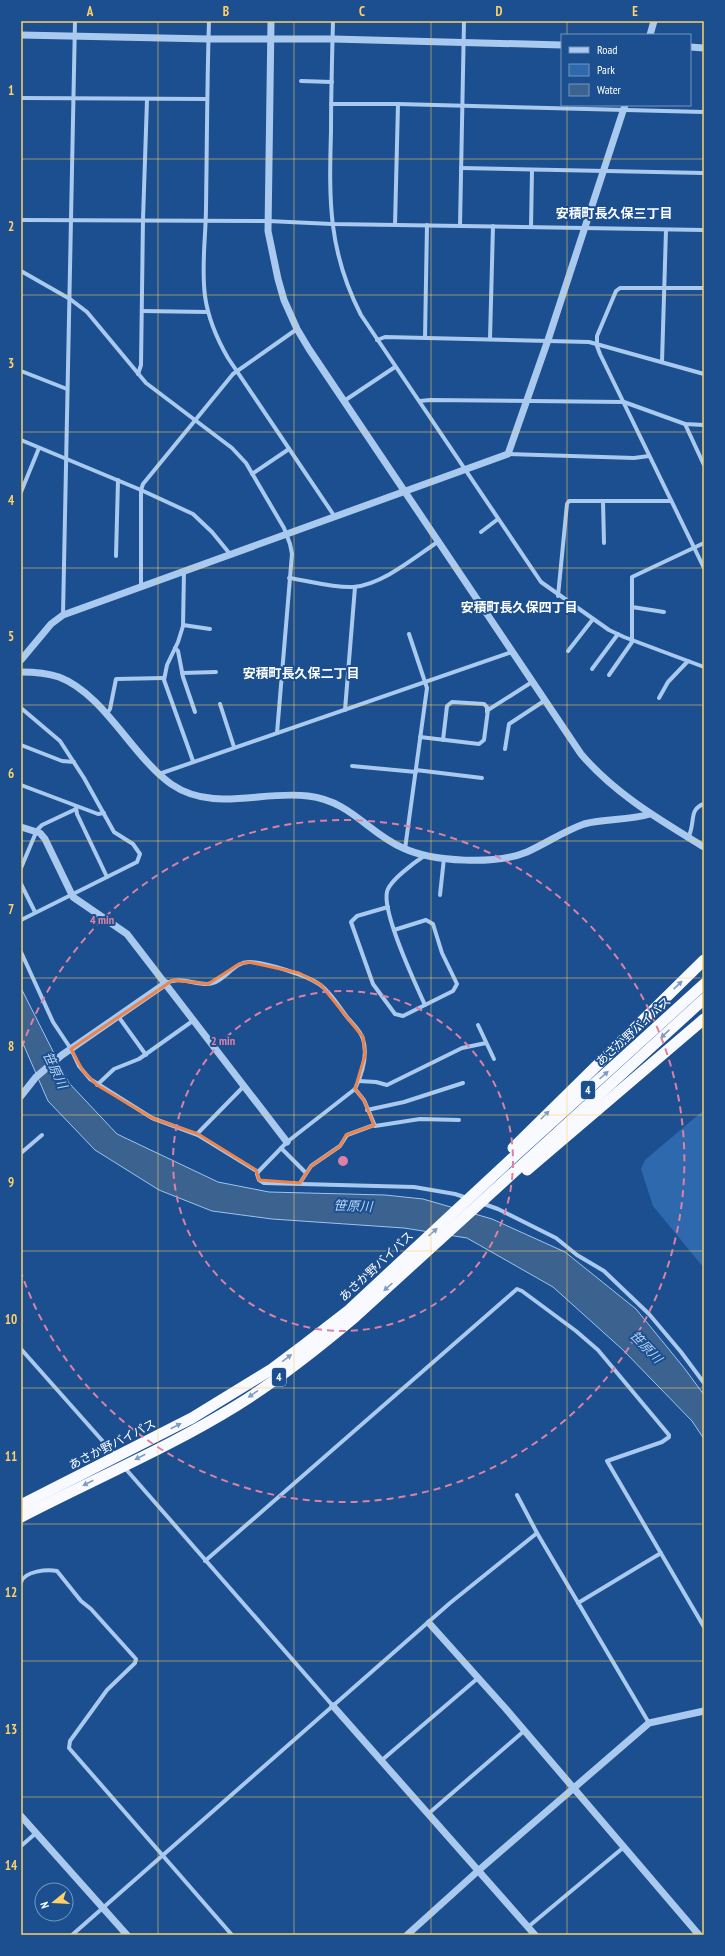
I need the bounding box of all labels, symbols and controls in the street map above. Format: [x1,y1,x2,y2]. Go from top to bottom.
text: A [86,3,94,20]
text: B [223,3,229,20]
text: C [359,3,365,20]
text: D [496,3,503,20]
text: E [632,3,638,20]
legend [561,34,691,106]
text: Road [597,42,617,57]
text: Park [597,62,615,77]
text: 1 [8,82,14,99]
text: Water [597,82,622,97]
district label: 安積町長久保三丁目 [555,205,673,222]
text: 2 [8,218,14,235]
text: 3 [8,355,14,372]
text: 4 [8,492,15,509]
district label: 安積町長久保四丁目 [460,599,578,616]
text: 5 [8,628,14,645]
district label: 安積町長久保二丁目 [242,665,360,682]
text: 6 [8,765,14,782]
text: 7 [8,901,14,918]
text: 4 min [90,912,114,927]
one-way arrow [673,981,683,990]
street label: あさか野バイパス [592,993,674,1069]
one-way arrow [660,1030,670,1039]
text: 2 min [211,1033,235,1048]
text: 8 [8,1038,14,1055]
water label: 笹原川 [39,1049,72,1093]
one-way arrow [599,1070,609,1080]
road number: 4 [581,1081,595,1099]
one-way arrow [540,1110,550,1120]
centre of rings [336,1154,350,1168]
text: 9 [8,1174,14,1191]
water label: 笹原川 [333,1197,375,1215]
one-way arrow [428,1227,438,1236]
street label: あさか野バイパス [336,1228,416,1304]
one-way arrow [383,1283,393,1292]
text: 10 [5,1311,17,1328]
water label: 笹原川 [626,1327,667,1368]
one-way arrow [281,1354,292,1363]
road number: 4 [272,1368,286,1386]
one-way arrow [248,1390,259,1398]
street label: あさか野バイパス [66,1416,158,1472]
one-way arrow [170,1423,182,1429]
text: 11 [5,1448,17,1465]
one-way arrow [134,1454,146,1460]
one-way arrow [82,1480,94,1486]
text: 12 [5,1584,17,1601]
text: 13 [5,1721,17,1738]
text: 14 [5,1857,18,1874]
north arrow [34,1882,74,1922]
text: N [37,1900,52,1910]

